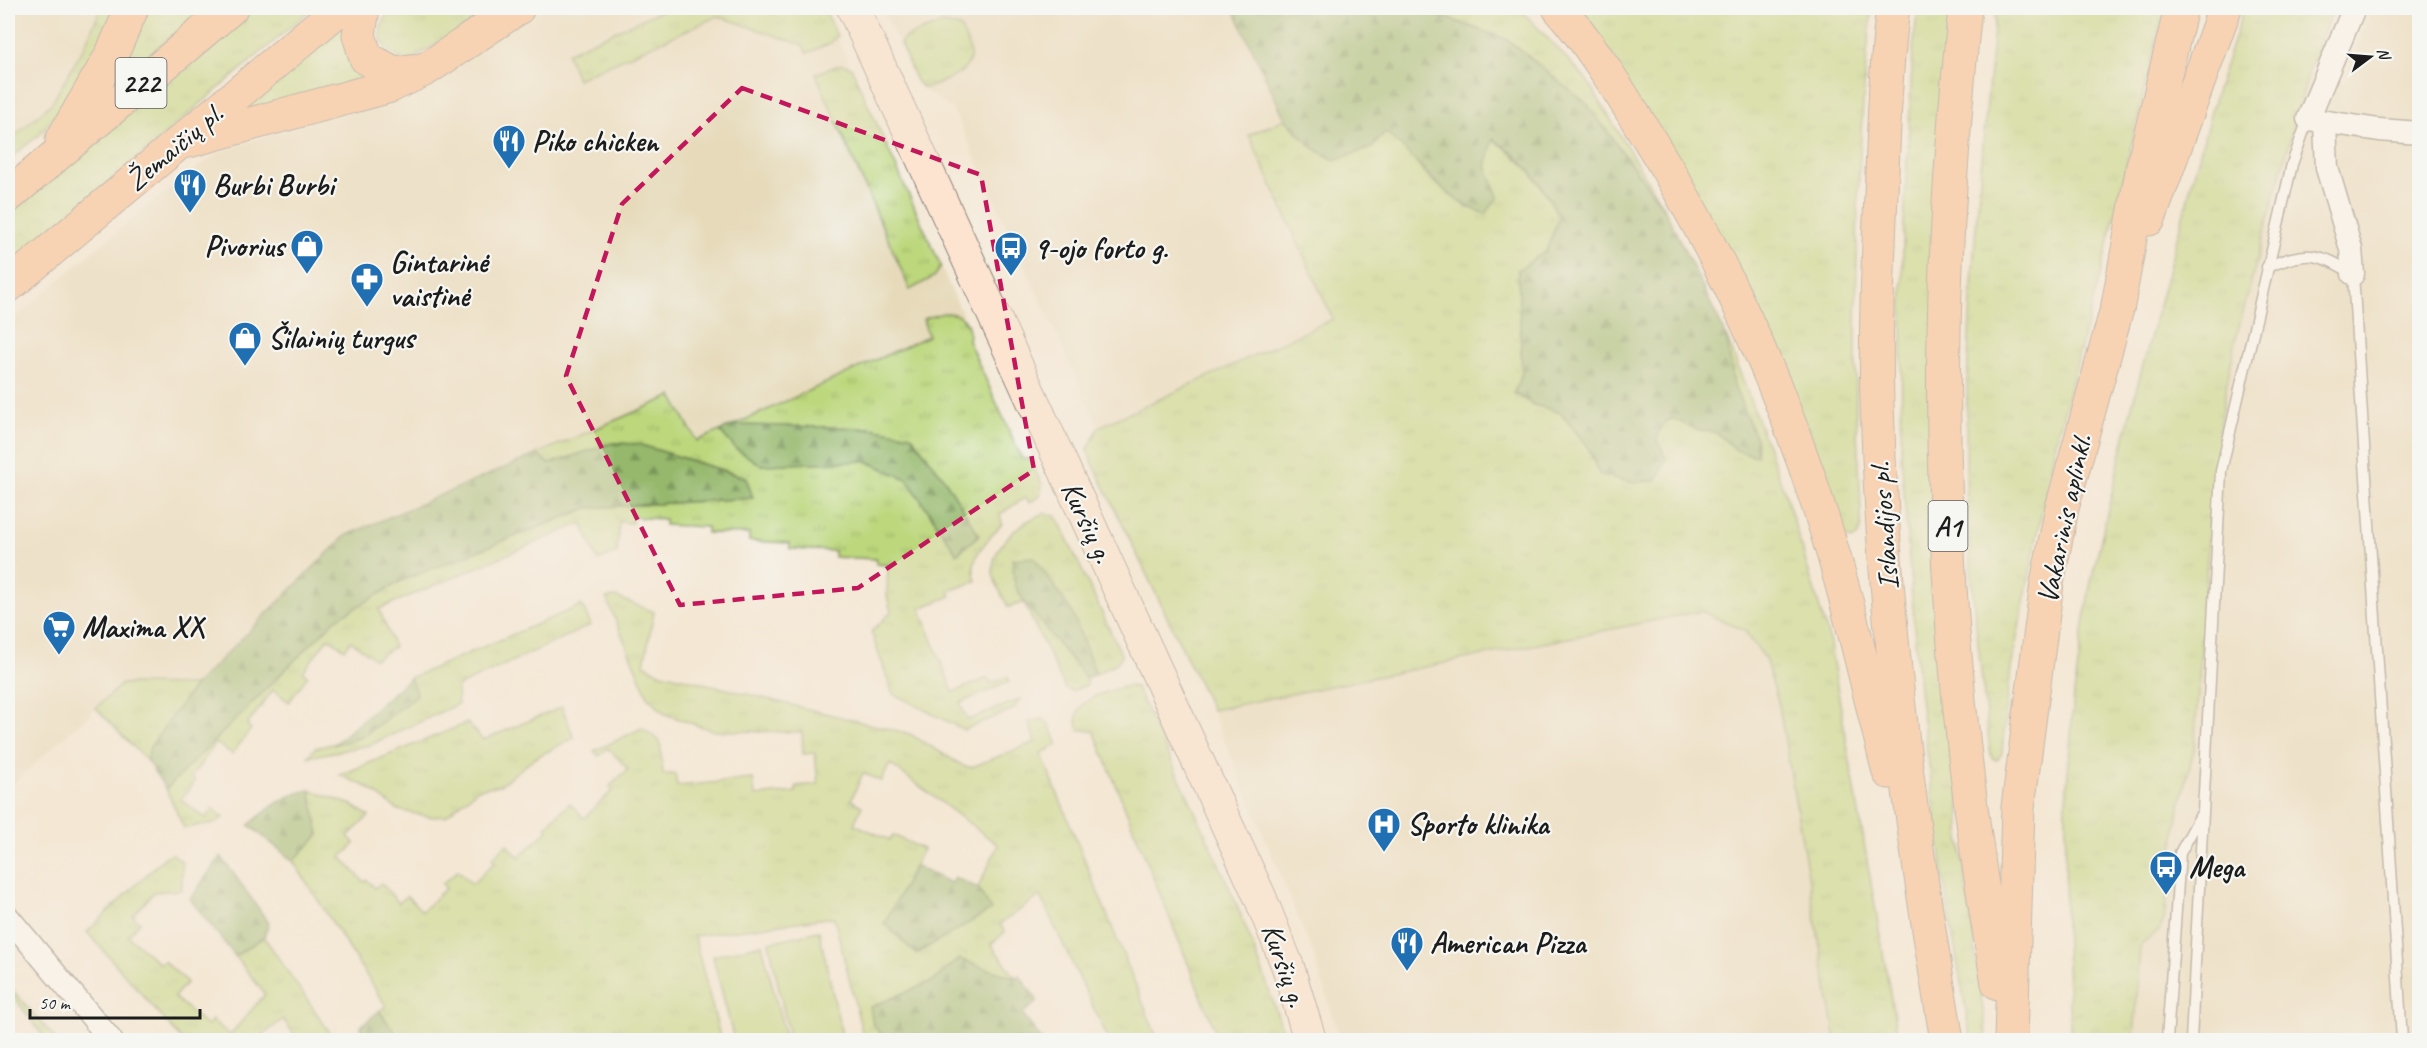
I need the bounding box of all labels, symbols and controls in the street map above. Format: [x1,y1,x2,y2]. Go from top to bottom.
north arrow [2340,27,2400,87]
text: N [2372,46,2395,64]
road number: 222 [116,58,166,108]
street label: Žemaičių pl. [117,95,231,199]
place label: Piko chicken [532,122,660,160]
restaurant icon: Piko chicken [491,123,527,170]
place label: Burbi Burbi [213,166,338,204]
restaurant icon: Burbi Burbi [172,167,208,214]
place label: Pivorius [204,227,287,265]
shop icon: Pivorius [289,228,325,275]
place label: 9-ojo forto g. [1034,229,1169,267]
bus stop icon: 9-ojo forto g. [993,230,1029,277]
place label: Gintarinė vaistinė [390,243,490,315]
pharmacy icon: Gintarinė vaistinė [349,261,385,308]
place label: Šilainių turgus [268,319,418,357]
shop icon: Šilainių turgus [227,320,263,367]
street label: Vakarinis aplinkl. [2028,431,2100,607]
street label: Islandijos pl. [1861,461,1907,591]
street label: Kuršių g. [1053,475,1123,569]
road number: A1 [1928,501,1968,551]
place label: Maxima XX [82,608,206,646]
supermarket icon: Maxima XX [41,609,77,656]
place label: Sporto klinika [1407,805,1551,843]
hospital icon: Sporto klinika [1366,806,1402,853]
place label: Mega [2189,848,2247,886]
bus stop icon: Mega [2148,849,2184,896]
street label: Kuršių g. [1253,918,1317,1012]
place label: American Pizza [1430,924,1588,962]
restaurant icon: American Pizza [1389,925,1425,972]
scale bar [30,982,200,1020]
text: 50 m [39,992,72,1014]

